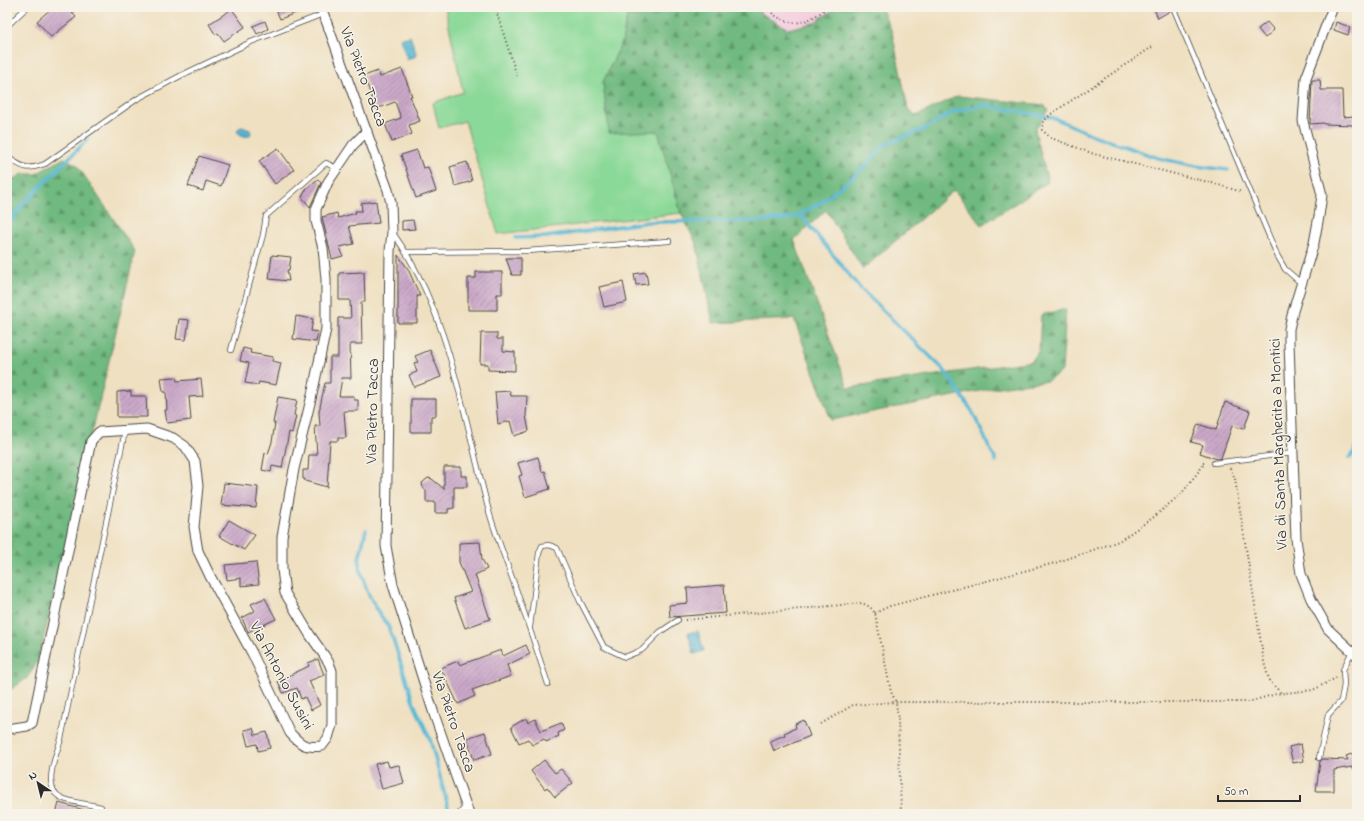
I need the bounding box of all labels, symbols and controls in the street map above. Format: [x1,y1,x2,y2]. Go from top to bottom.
street label: Via Pietro Tacca [333,23,393,131]
street label: Via di Santa Margherita a Montici [1263,338,1295,551]
street label: Via Pietro Tacca [360,358,386,465]
street label: Via Antonio Susini [242,617,320,735]
street label: Via Pietro Tacca [424,667,482,776]
north arrow [18,763,58,803]
text: N [25,767,40,784]
scale bar [1218,777,1300,803]
text: 50 m [1224,783,1248,801]

